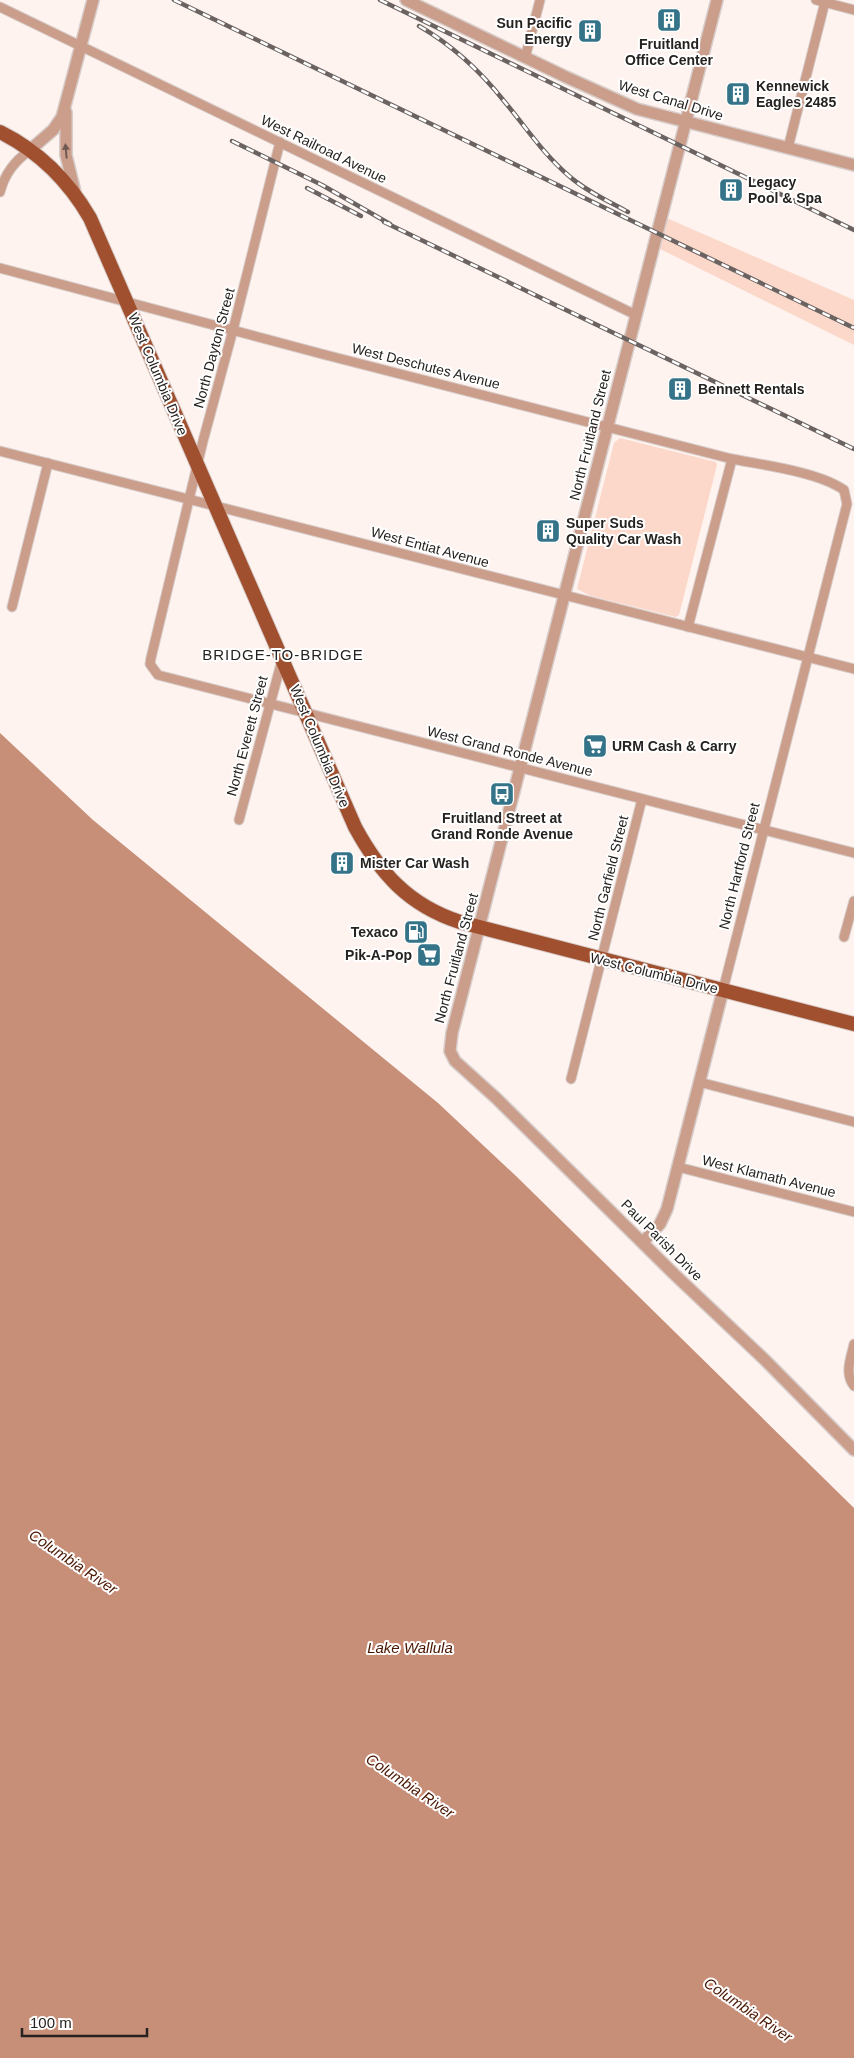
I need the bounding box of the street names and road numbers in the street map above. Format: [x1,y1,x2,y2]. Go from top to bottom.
street label: West Canal Drive [617,76,725,124]
street label: West Railroad Avenue [258,112,390,187]
street label: North Dayton Street [190,286,238,410]
street label: West Columbia Drive [125,310,191,438]
street label: West Deschutes Avenue [350,340,502,392]
street label: North Fruitland Street [566,368,614,502]
street label: West Entiat Avenue [369,524,491,571]
street label: North Everett Street [223,674,271,798]
street label: West Columbia Drive [287,682,353,810]
street label: West Grand Ronde Avenue [426,723,595,779]
street label: North Hartford Street [716,801,763,931]
street label: North Garfield Street [585,814,631,942]
street label: North Fruitland Street [431,891,481,1025]
street label: West Columbia Drive [588,949,720,997]
street label: West Klamath Avenue [700,1152,838,1200]
street label: Paul Parish Drive [618,1196,706,1284]

